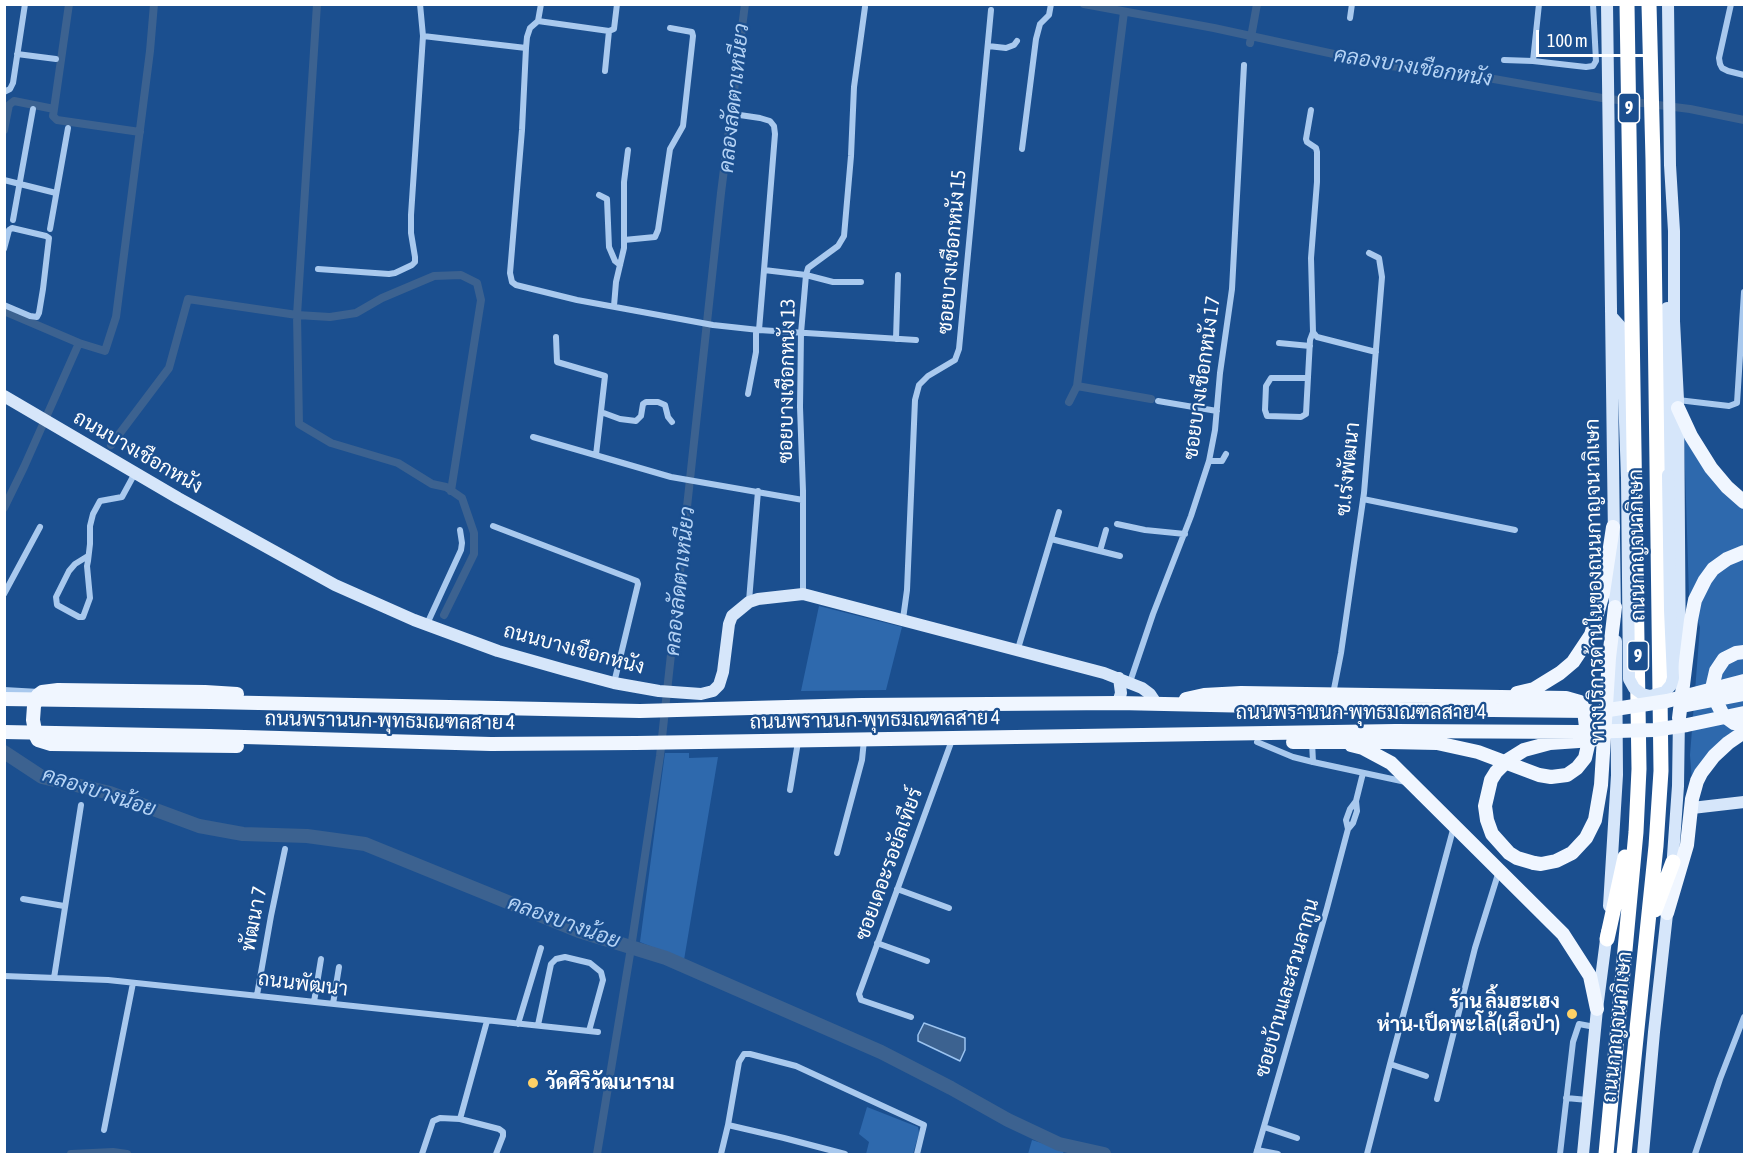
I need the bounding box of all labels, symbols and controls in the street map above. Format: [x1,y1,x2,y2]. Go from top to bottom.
scale bar [1539,18,1648,56]
water label: คลองลัดตาเหนียว [714,22,754,174]
text: 100 m [1547,30,1588,51]
water label: คลองบางเชือกหนัง [1332,42,1494,92]
road number: 9 [1618,93,1640,123]
street label: ซอยบางเชือกหนัง 15 [933,169,971,335]
street label: ซอยบางเชือกหนัง 17 [1179,295,1225,461]
street label: ซอยบางเชือกหนัง 13 [774,298,800,464]
street label: ถนนบางเชือกหนัง [69,405,207,499]
street label: ทางบริการด้านในของถนนกาญจนาภิเษก [1580,418,1610,744]
street label: ซ.เร่งพัฒนา [1331,421,1365,517]
street label: ถนนกาญจนาภิเษก [1624,469,1650,621]
water label: คลองลัดตาเหนียว [660,505,700,657]
street label: ถนนบางเชือกหนัง [501,619,647,679]
road number: 9 [1628,641,1648,671]
street label: ถนนพรานนก-พุทธมณฑลสาย 4 [1236,701,1486,725]
street label: ถนนพรานนก-พุทธมณฑลสาย 4 [749,706,1001,734]
street label: ถนนพรานนก-พุทธมณฑลสาย 4 [264,707,516,735]
water label: คลองบางน้อย [39,762,159,822]
street label: ซอยเดอะรอยัลเทียร์ [850,784,928,944]
street label: พัฒนา 7 [236,885,272,953]
water label: คลองบางน้อย [504,890,624,954]
street label: ซอยบ้านและสวนลากูน [1250,896,1324,1080]
street label: ถนนกาญจนาภิเษก [1597,950,1637,1104]
street label: ถนนพัฒนา [257,967,349,1001]
place label: ร้าน ลิ้มฮะเฮง ห่าน-เป็ดพะโล้(เสือป่า) [1377,990,1560,1037]
marker: ร้าน ลิ้มฮะเฮง ห่าน-เป็ดพะโล้(เสือป่า) [1565,1007,1579,1021]
place label: วัดศิริวัฒนาราม [545,1071,675,1095]
marker: วัดศิริวัฒนาราม [526,1076,540,1090]

